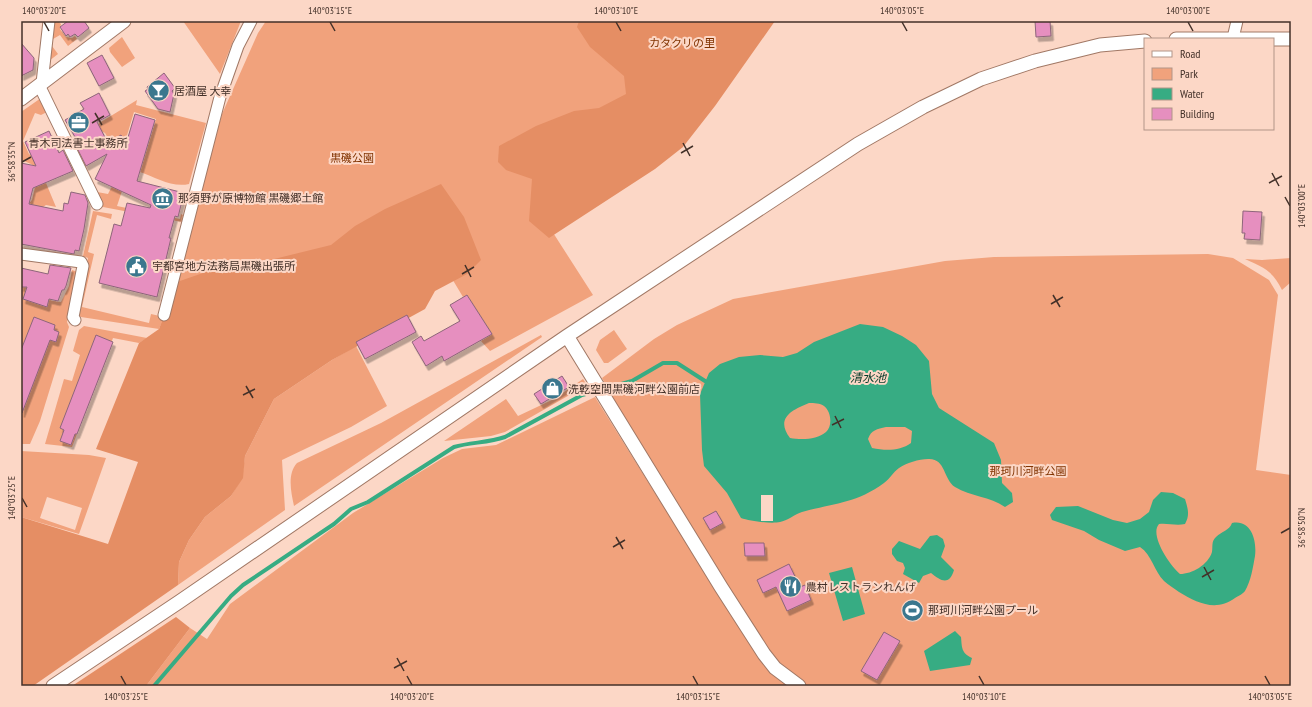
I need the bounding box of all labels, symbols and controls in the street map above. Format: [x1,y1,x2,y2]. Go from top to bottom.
text: 140°03'20"E [22,4,66,17]
text: 140°03'15"E [308,4,352,17]
text: 140°03'10"E [594,4,638,17]
text: 140°03'05"E [880,4,924,17]
text: 140°03'00"E [1166,4,1210,17]
park label: カタクリの里 [649,36,715,50]
legend [1144,38,1274,130]
text: Road [1180,46,1200,61]
text: Park [1180,66,1198,81]
bar icon: 居酒屋 大幸 [146,78,172,104]
place label: 居酒屋 大幸 [174,84,231,98]
text: Water [1180,86,1205,101]
text: Building [1180,106,1215,121]
office icon: 青木司法書士事務所 [65,110,91,136]
place label: 青木司法書士事務所 [29,136,128,150]
text: 36°58'35"N [5,142,18,182]
park label: 黒磯公園 [330,151,374,165]
text: 140°03'00"E [1295,184,1308,228]
museum icon: 那須野が原博物館 黒磯郷土館 [149,185,175,211]
place label: 那須野が原博物館 黒磯郷土館 [178,191,323,205]
public building icon: 宇都宮地方法務局黒磯出張所 [123,253,149,279]
place label: 宇都宮地方法務局黒磯出張所 [152,259,296,273]
water label: 清水池 [850,370,887,385]
shop icon: 洗乾空間黒磯河畔公園前店 [540,376,566,402]
place label: 洗乾空間黒磯河畔公園前店 [568,382,700,396]
park label: 那珂川河畔公園 [990,464,1067,478]
text: 140°03'25"E [5,476,18,520]
text: 36°58'50"N [1295,508,1308,548]
restaurant icon: 農村レストランれんげ [777,574,803,600]
place label: 農村レストランれんげ [806,580,916,594]
sports icon: 那珂川河畔公園プール [900,597,926,623]
place label: 那珂川河畔公園プール [928,603,1038,617]
text: 140°03'25"E [104,690,148,703]
text: 140°03'20"E [390,690,434,703]
text: 140°03'15"E [676,690,720,703]
text: 140°03'10"E [962,690,1006,703]
text: 140°03'05"E [1248,690,1292,703]

